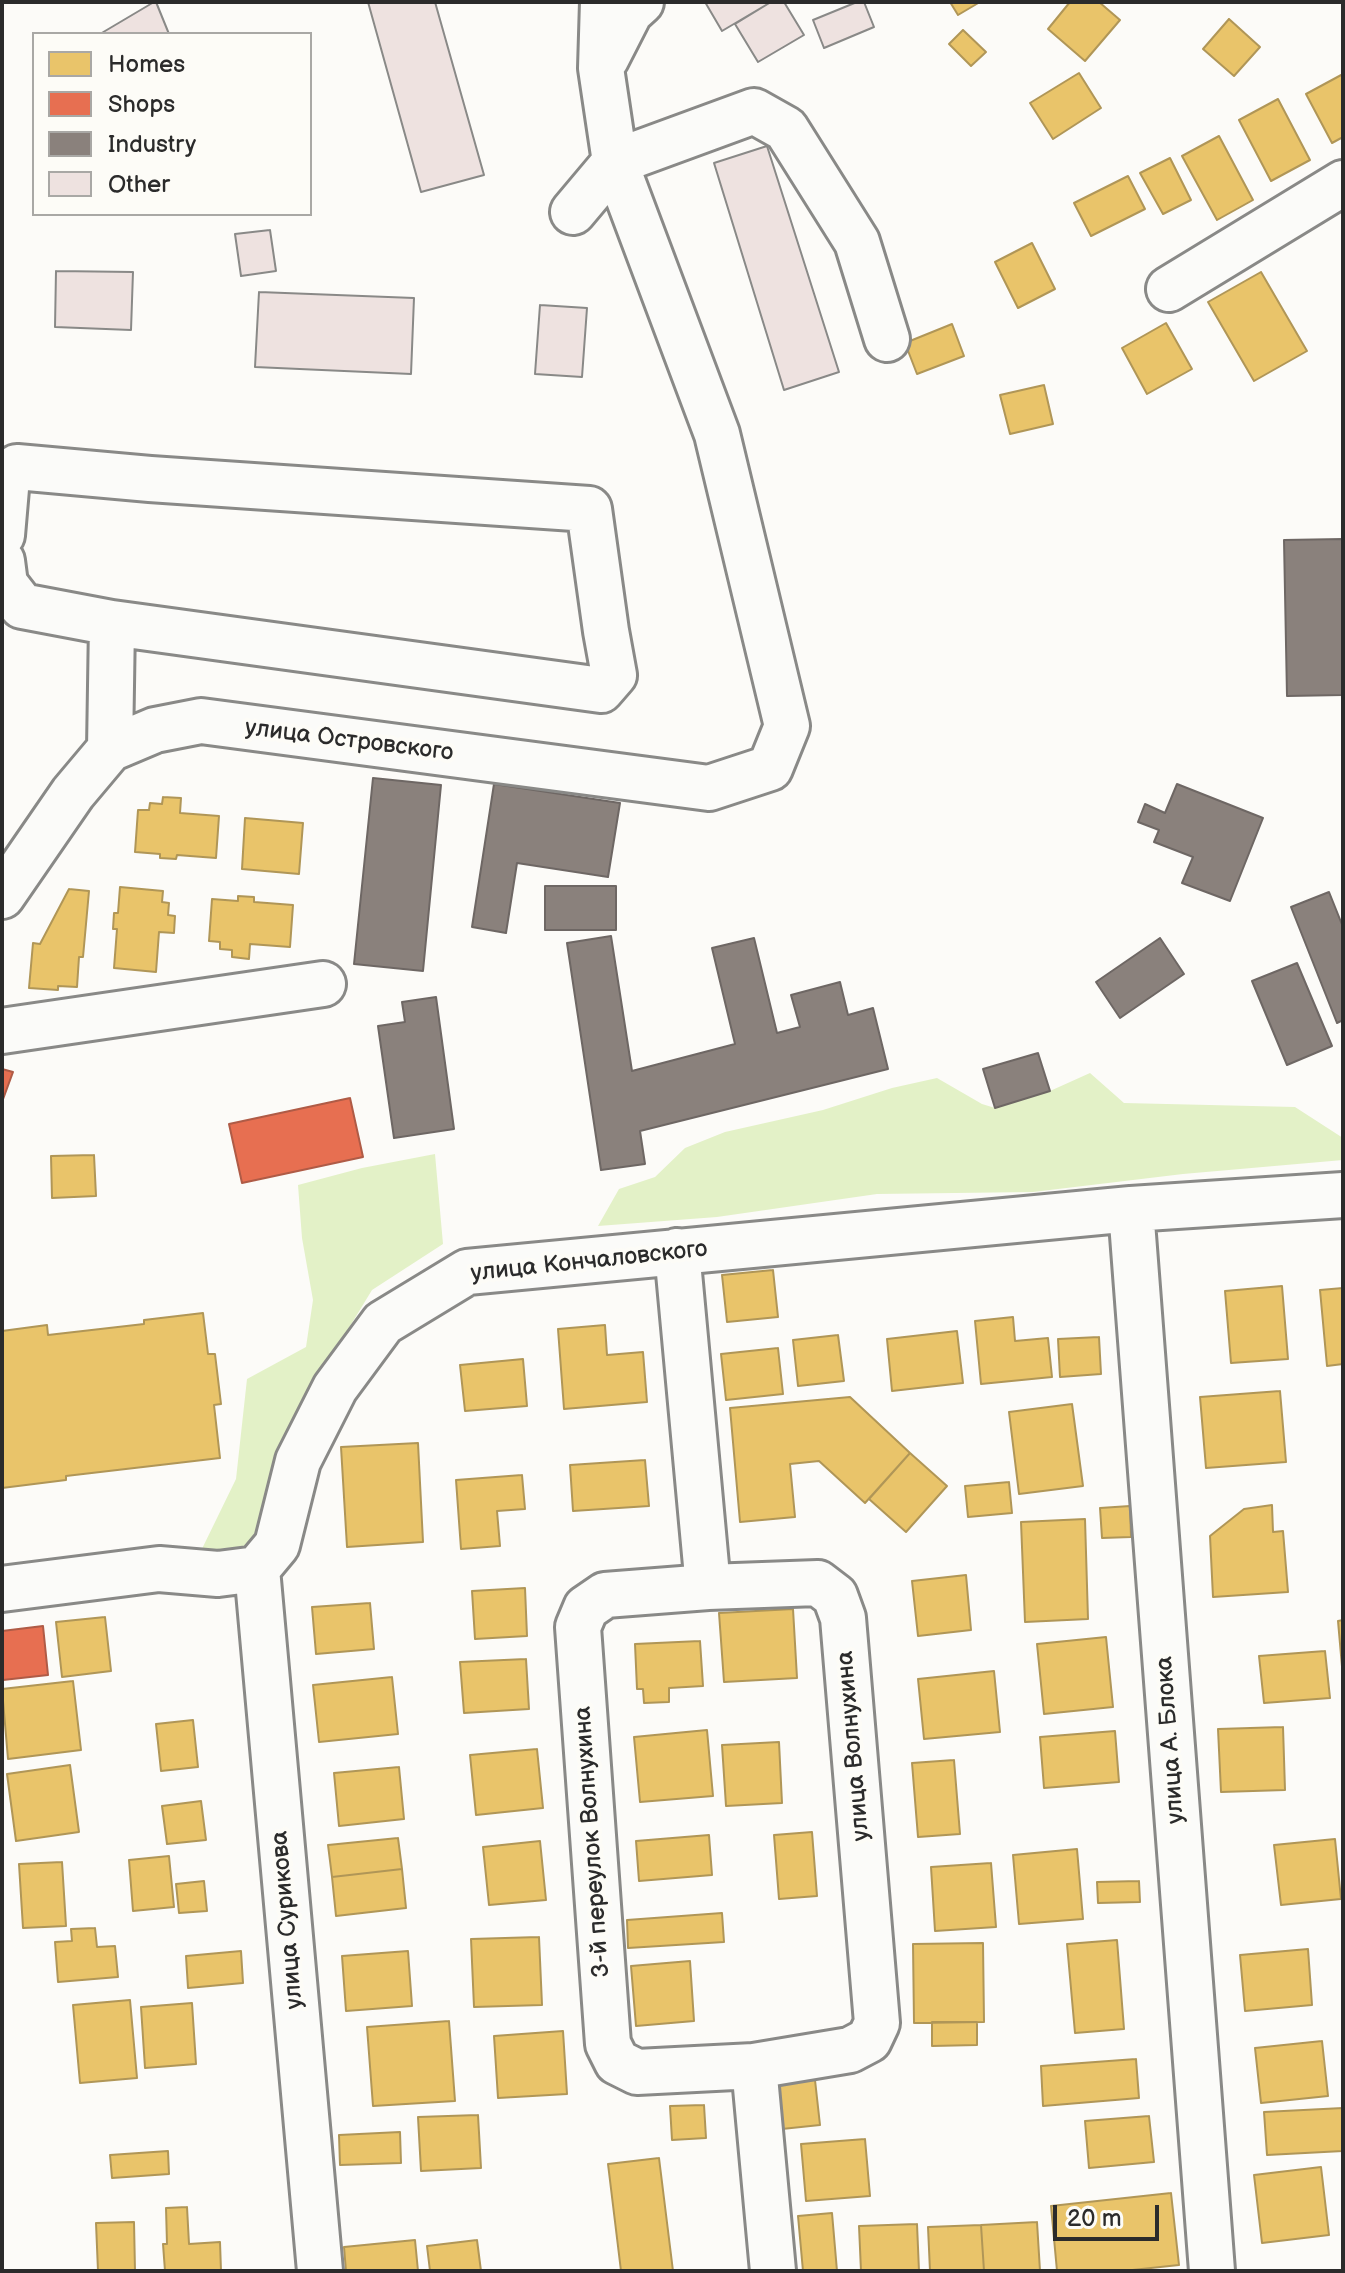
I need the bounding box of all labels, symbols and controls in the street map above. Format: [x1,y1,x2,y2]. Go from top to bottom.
legend [32,32,312,216]
text: Homes [108,50,185,79]
text: Shops [108,90,175,119]
text: Industry [108,130,196,159]
text: Other [108,170,170,199]
street label: улица Островского [243,714,455,768]
street label: улица Кончаловского [469,1235,709,1289]
street label: улица Волнухина [831,1650,877,1842]
street label: улица А. Блока [1151,1655,1191,1825]
street label: 3-й переулок Волнухина [569,1705,617,1979]
street label: улица Сурикова [266,1830,310,2010]
scale bar [1057,2189,1163,2239]
text: 20 m [1067,2204,1122,2233]

